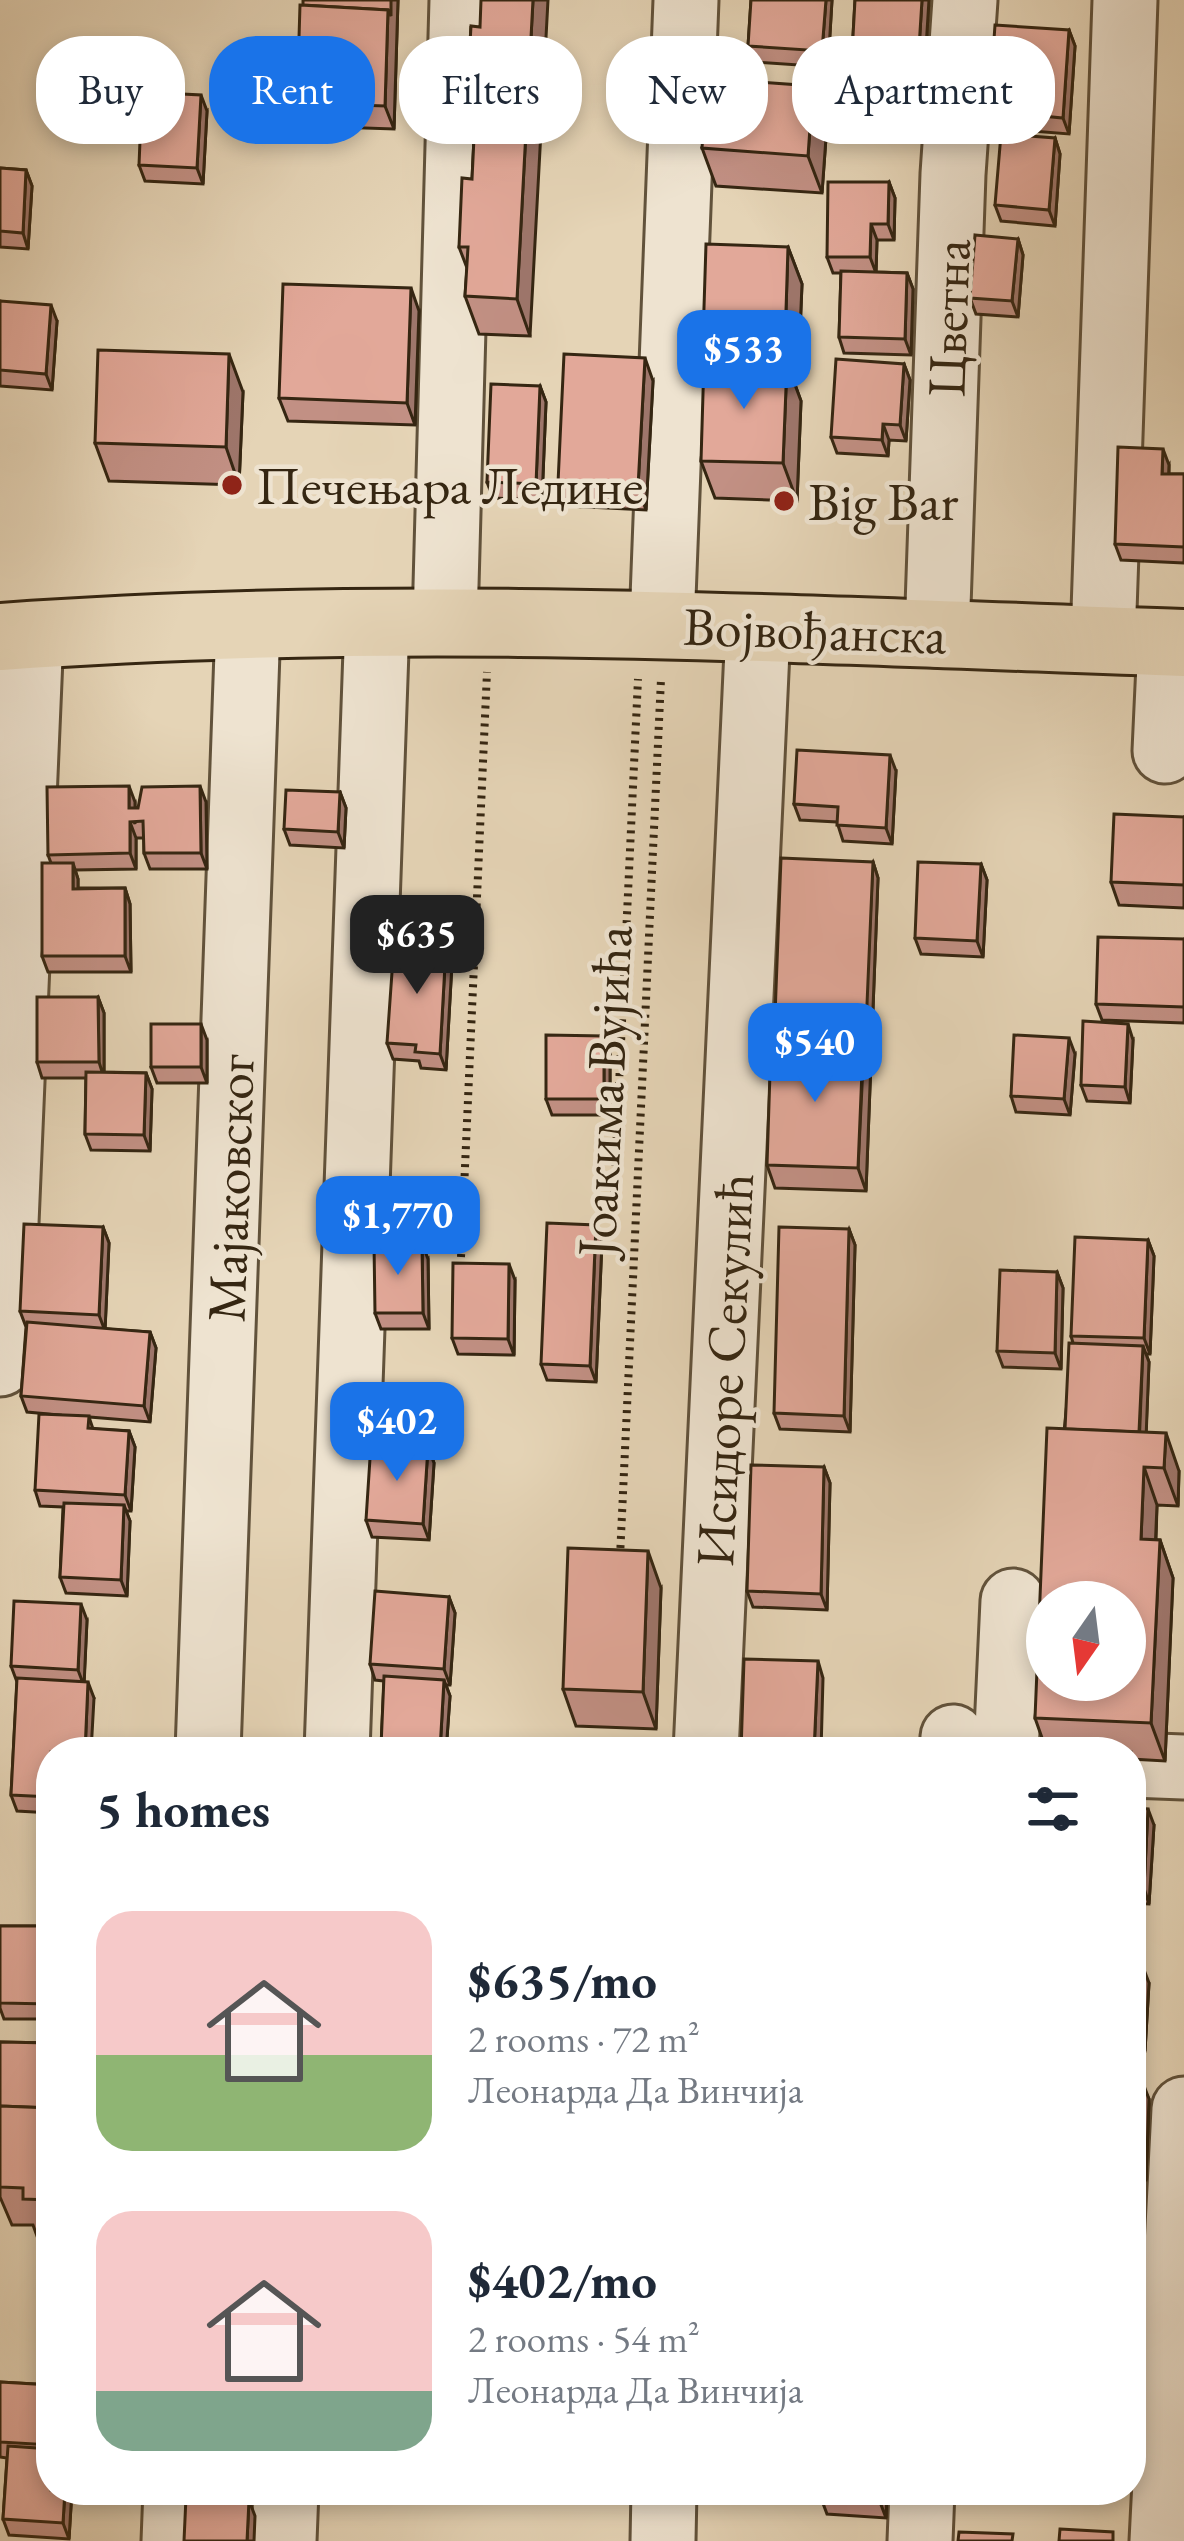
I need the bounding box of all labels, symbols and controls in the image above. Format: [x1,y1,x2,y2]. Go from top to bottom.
chip: Buy [36,36,185,144]
chip: Rent [209,36,375,144]
chip: Filters [399,36,582,144]
chip: New [606,36,768,144]
chip: Apartment [792,36,1055,144]
street label: Цветна [910,238,986,398]
pin: $533 [673,310,815,412]
text: $533 [704,323,784,374]
place label: Печењара Ледине [256,450,644,520]
place label: Big Bar [808,466,959,536]
marker: Печењара Ледине [219,472,245,498]
marker: Big Bar [771,488,797,514]
street label: Војвођанска [682,590,948,670]
pin: $635 [346,895,488,997]
text: $635 [377,908,457,959]
street label: Јоакима Вујића [560,923,648,1262]
pin: $540 [744,1003,886,1105]
text: $540 [775,1016,855,1067]
street label: Мајаковског [190,1053,270,1323]
street label: Исидоре Секулић [679,1171,769,1569]
pin: $1,770 [300,1176,496,1278]
text: $1,770 [343,1189,453,1240]
pin: $402 [326,1382,468,1484]
text: $402 [357,1395,437,1446]
north arrow [1026,1581,1146,1701]
map controls [1026,1581,1146,1701]
text: 5 homes [96,1776,270,1842]
icon: filters [1020,1776,1086,1842]
text: $635/mo [468,1947,657,2013]
icon: home [192,1959,336,2103]
text: 2 rooms · 72 m² [468,2013,700,2064]
text: Леонарда Да Винчија [468,2064,803,2115]
text: $402/mo [468,2247,657,2313]
icon: home [192,2259,336,2403]
text: 2 rooms · 54 m² [468,2313,700,2364]
text: Леонарда Да Винчија [468,2364,803,2415]

